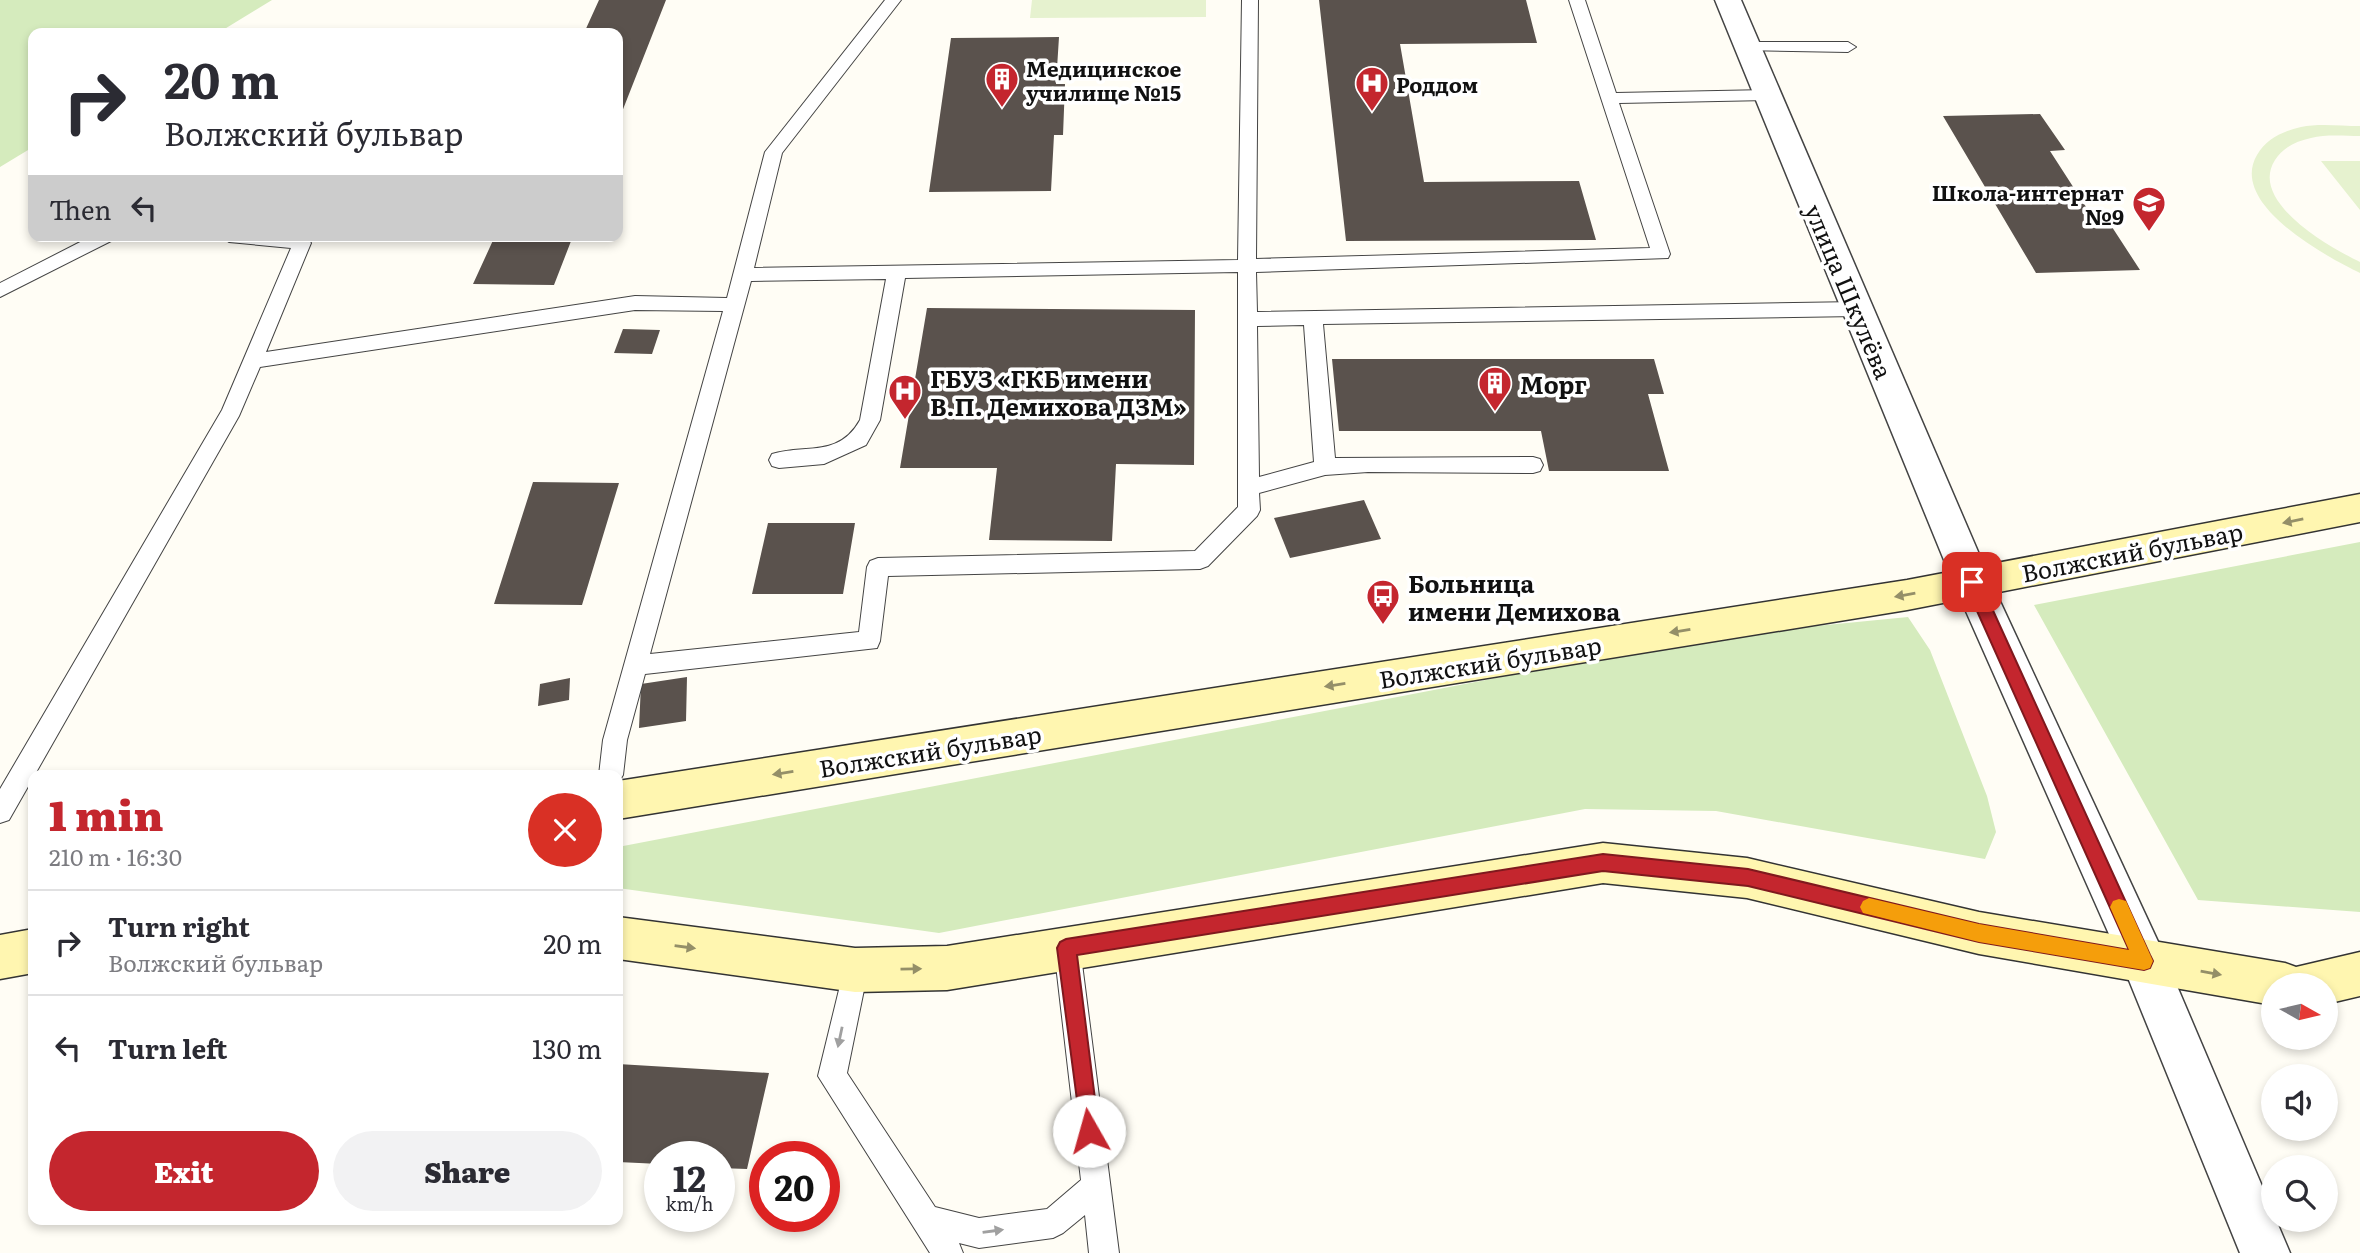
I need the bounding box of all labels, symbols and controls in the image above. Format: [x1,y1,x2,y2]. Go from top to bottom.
text: 20 m [164,41,279,114]
place label: Медицинское училище №15 [1026,52,1182,107]
icon: right [49,56,140,147]
building icon: Медицинское училище №15 [983,60,1021,109]
hospital icon: Роддом [1353,64,1391,113]
place label: Роддом [1396,68,1478,99]
text: Волжский бульвар [164,108,464,156]
place label: Школа-интернат №9 [1932,176,2124,231]
school or university icon: Школа-интернат №9 [2130,184,2168,233]
text: Then [49,189,111,228]
icon: left [125,189,163,227]
street label: улица Шкулёва [1797,198,1903,384]
place label: ГБУЗ «ГКБ имени В.П. Демихова ДЗМ» [930,360,1187,423]
building icon: Морг [1476,364,1514,413]
place label: Морг [1520,366,1587,401]
hospital icon: ГБУЗ «ГКБ имени В.П. Демихова ДЗМ» [886,372,924,421]
street label: Волжский бульвар [2018,512,2246,590]
one-way arrow [2282,516,2304,527]
pin [1942,552,2002,612]
icon: arrive [1953,563,1991,601]
place label: Больница имени Демихова [1408,565,1621,628]
bus stop icon: Больница имени Демихова [1364,577,1402,626]
one-way arrow [1894,590,1916,601]
one-way arrow [1669,625,1691,636]
street label: Волжский бульвар [1376,626,1604,696]
one-way arrow [1324,680,1346,691]
street label: Волжский бульвар [816,715,1044,785]
one-way arrow [772,768,794,779]
text: 1 min [49,782,164,844]
button: close [528,793,602,867]
text: 210 m · 16:30 [49,839,182,873]
text: Turn right [108,906,250,945]
text: 20 m [543,923,602,962]
icon: right [49,924,87,962]
one-way arrow [675,942,697,953]
text: Волжский бульвар [108,945,323,979]
one-way arrow [901,963,923,974]
one-way arrow [2200,968,2222,979]
north arrow [2261,973,2338,1050]
map controls [2261,973,2338,1232]
one-way arrow [835,1026,846,1048]
text: Turn left [108,1028,227,1067]
text: 130 m [532,1028,602,1067]
icon: left [49,1029,87,1067]
button: sound [2261,1064,2338,1141]
position arrow [1052,1094,1126,1168]
button: Exit [49,1131,319,1211]
button: Share [333,1131,602,1211]
speed limit sign: 20 [749,1141,840,1232]
text: 12 [673,1151,706,1203]
button: search [2261,1155,2338,1232]
text: km/h [666,1190,713,1217]
one-way arrow [982,1226,1004,1237]

